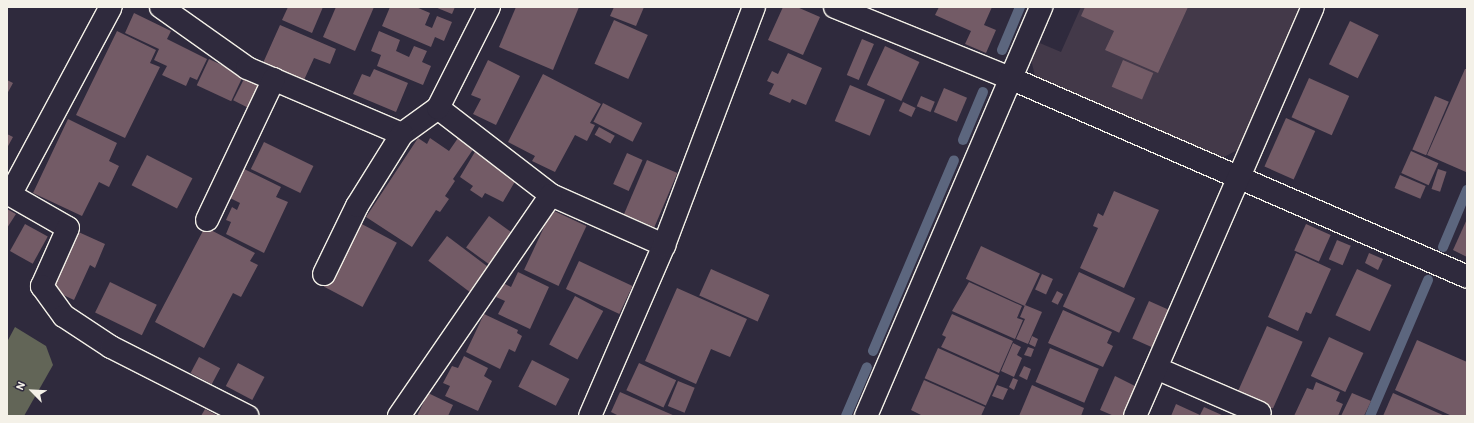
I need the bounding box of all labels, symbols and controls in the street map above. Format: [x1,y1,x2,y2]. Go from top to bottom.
north arrow [12,371,52,411]
text: N [13,380,28,392]

